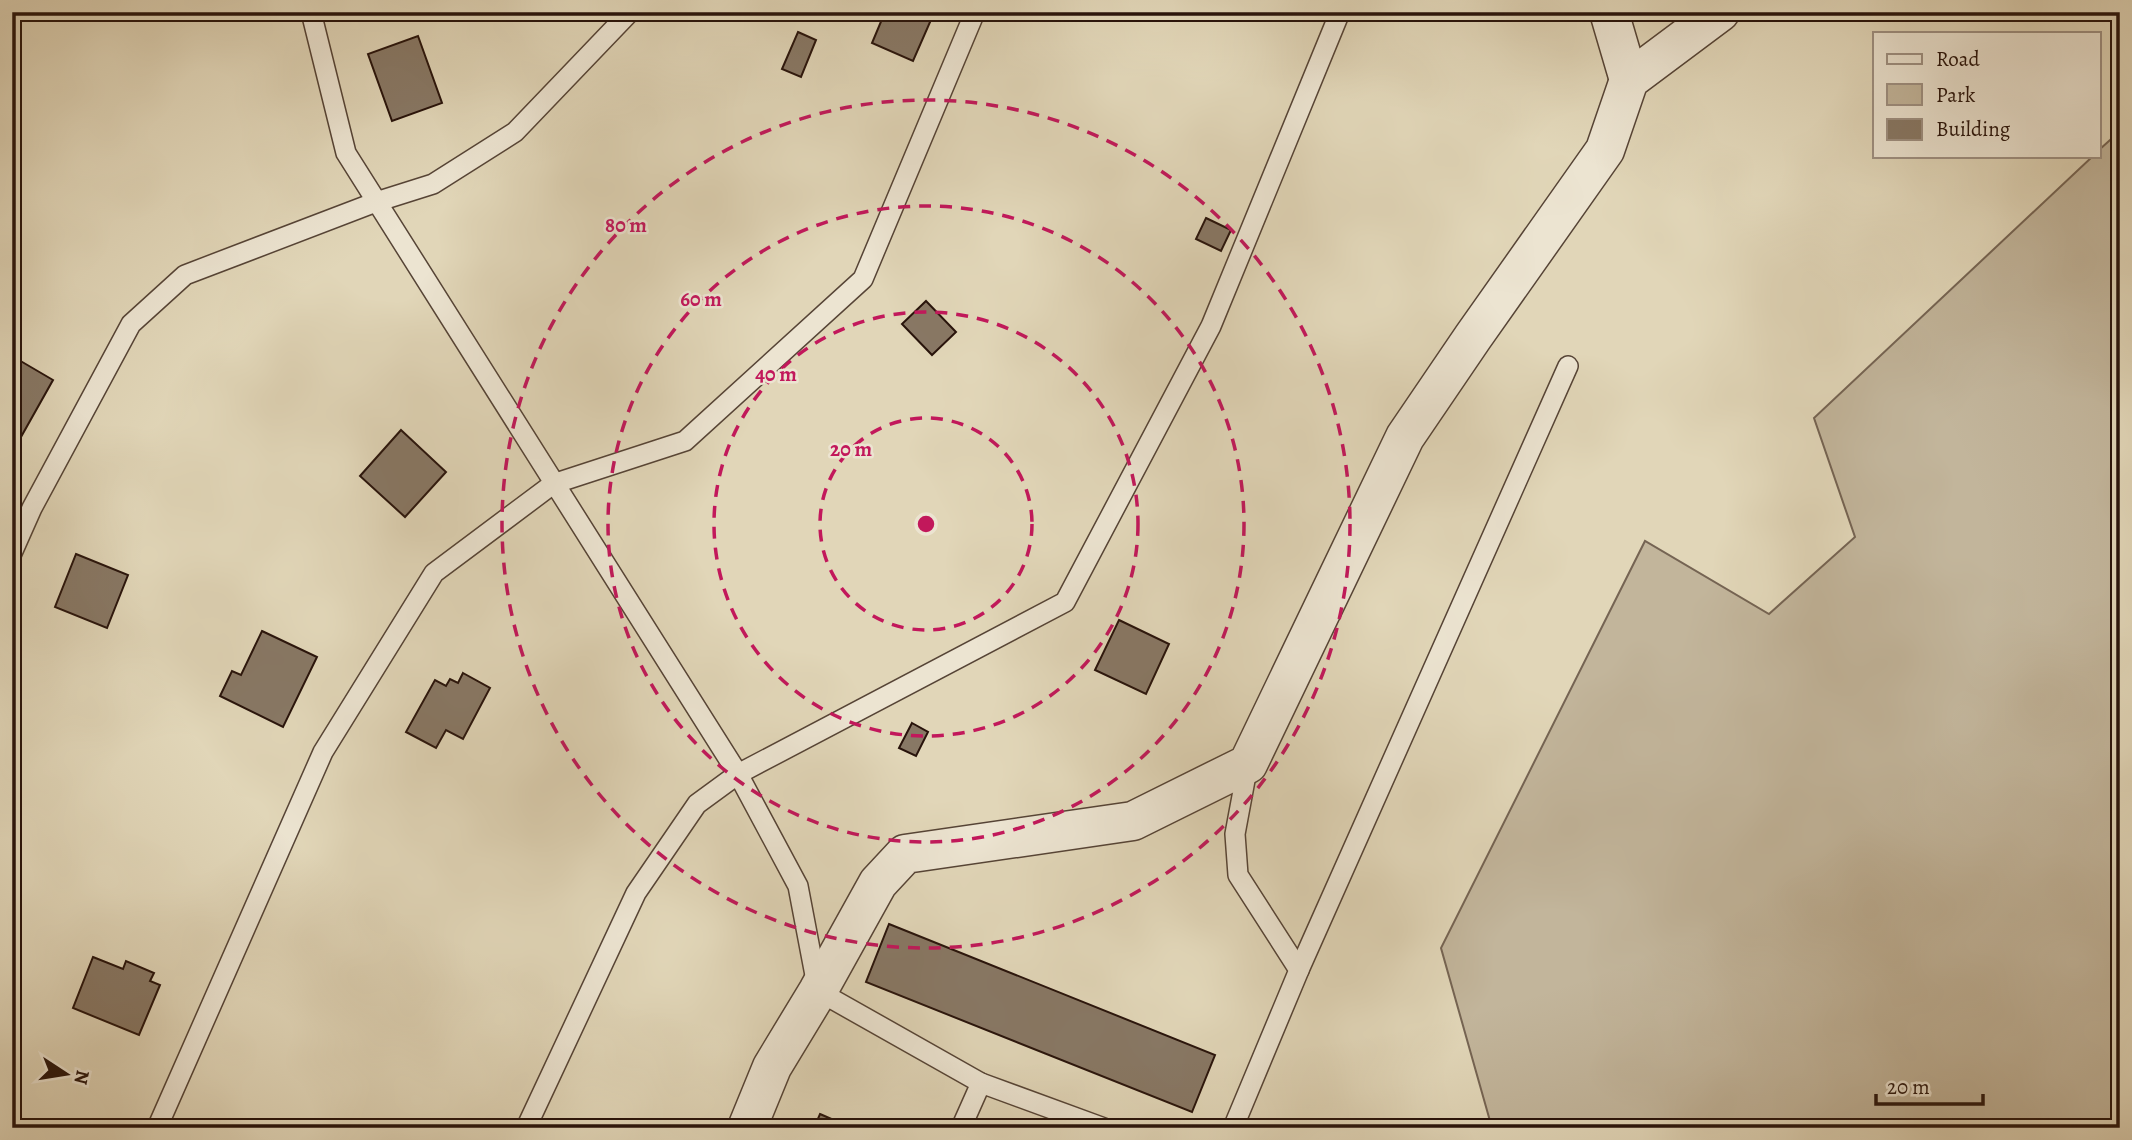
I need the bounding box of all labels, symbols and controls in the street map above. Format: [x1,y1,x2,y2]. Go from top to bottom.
legend [1873,32,2100,158]
text: Road [1936,45,1980,73]
text: Park [1936,81,1976,109]
text: Building [1936,115,2011,143]
text: 80 m [605,211,647,239]
text: 60 m [680,285,722,313]
text: 40 m [755,360,797,388]
text: 20 m [830,435,872,463]
centre of rings [914,512,938,536]
north arrow [32,1038,102,1108]
scale bar [1876,1063,1983,1107]
text: N [67,1068,96,1087]
text: 20 m [1887,1073,1930,1101]

